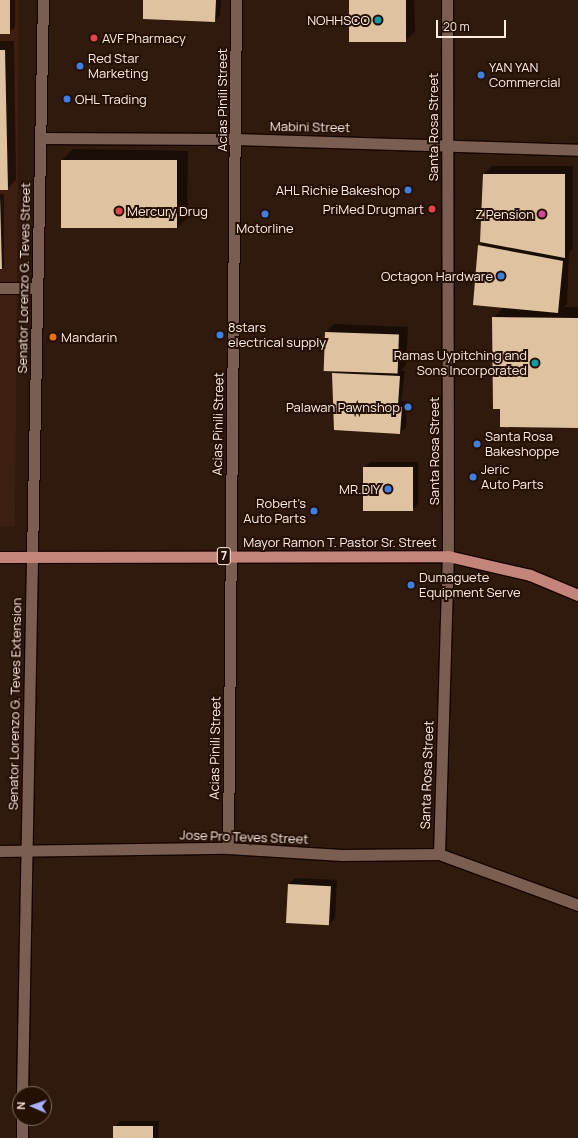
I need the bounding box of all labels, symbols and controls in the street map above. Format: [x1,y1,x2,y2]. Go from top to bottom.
place label: NOHHSCO [307,12,370,28]
scale bar [438,12,508,38]
marker: NOHHSCO [373,15,383,25]
text: 20 m [443,18,470,35]
place label: AVF Pharmacy [102,30,186,46]
marker: AVF Pharmacy [89,33,99,43]
street label: Acias Pinili Street [214,48,230,152]
place label: Red Star Marketing [88,51,148,82]
place label: YAN YAN Commercial [489,60,560,91]
marker: Red Star Marketing [75,61,85,71]
marker: YAN YAN Commercial [476,70,486,80]
street label: Santa Rosa Street [425,73,441,181]
place label: OHL Trading [75,91,147,107]
marker: OHL Trading [62,94,72,104]
street label: Mabini Street [270,118,350,136]
street label: Senator Lorenzo G. Teves Street [15,182,33,374]
place label: AHL Richie Bakeshop [275,182,400,198]
marker: AHL Richie Bakeshop [403,185,413,195]
place label: PriMed Drugmart [323,201,424,217]
place label: Mercury Drug [127,203,208,219]
marker: PriMed Drugmart [427,204,437,214]
marker: Mercury Drug [114,206,124,216]
place label: Z Pension [475,206,534,222]
marker: Motorline [260,209,270,219]
marker: Z Pension [537,209,547,219]
place label: Motorline [236,220,294,236]
place label: Octagon Hardware [381,268,493,284]
marker: Octagon Hardware [496,271,506,281]
place label: 8stars electrical supply [228,320,326,351]
place label: Mandarin [61,329,117,345]
marker: 8stars electrical supply [215,330,225,340]
marker: Mandarin [48,332,58,342]
place label: Ramas Uypitching and Sons Incorporated [394,348,527,379]
marker: Ramas Uypitching and Sons Incorporated [530,358,540,368]
street label: Acias Pinili Street [209,372,227,476]
street label: Santa Rosa Street [426,397,442,505]
place label: Palawan Pawnshop [286,399,400,415]
marker: Palawan Pawnshop [403,402,413,412]
place label: Santa Rosa Bakeshoppe [485,429,559,460]
marker: Santa Rosa Bakeshoppe [472,439,482,449]
place label: Jeric Auto Parts [481,462,544,493]
marker: Jeric Auto Parts [468,472,478,482]
place label: MR.DIY [339,481,380,497]
marker: MR.DIY [383,484,393,494]
place label: Robert's Auto Parts [243,496,306,527]
marker: Robert's Auto Parts [309,506,319,516]
street label: Mayor Ramon T. Pastor Sr. Street [243,534,437,550]
road number: 7 [216,546,232,566]
place label: Dumaguete Equipment Serve [419,570,521,601]
marker: Dumaguete Equipment Serve [406,580,416,590]
street label: Senator Lorenzo G. Teves Extension [5,598,25,810]
street label: Acias Pinili Street [206,696,224,800]
street label: Santa Rosa Street [417,720,437,830]
street label: Jose Pro Teves Street [179,827,309,847]
north arrow [12,1086,52,1126]
text: N [13,1101,28,1110]

